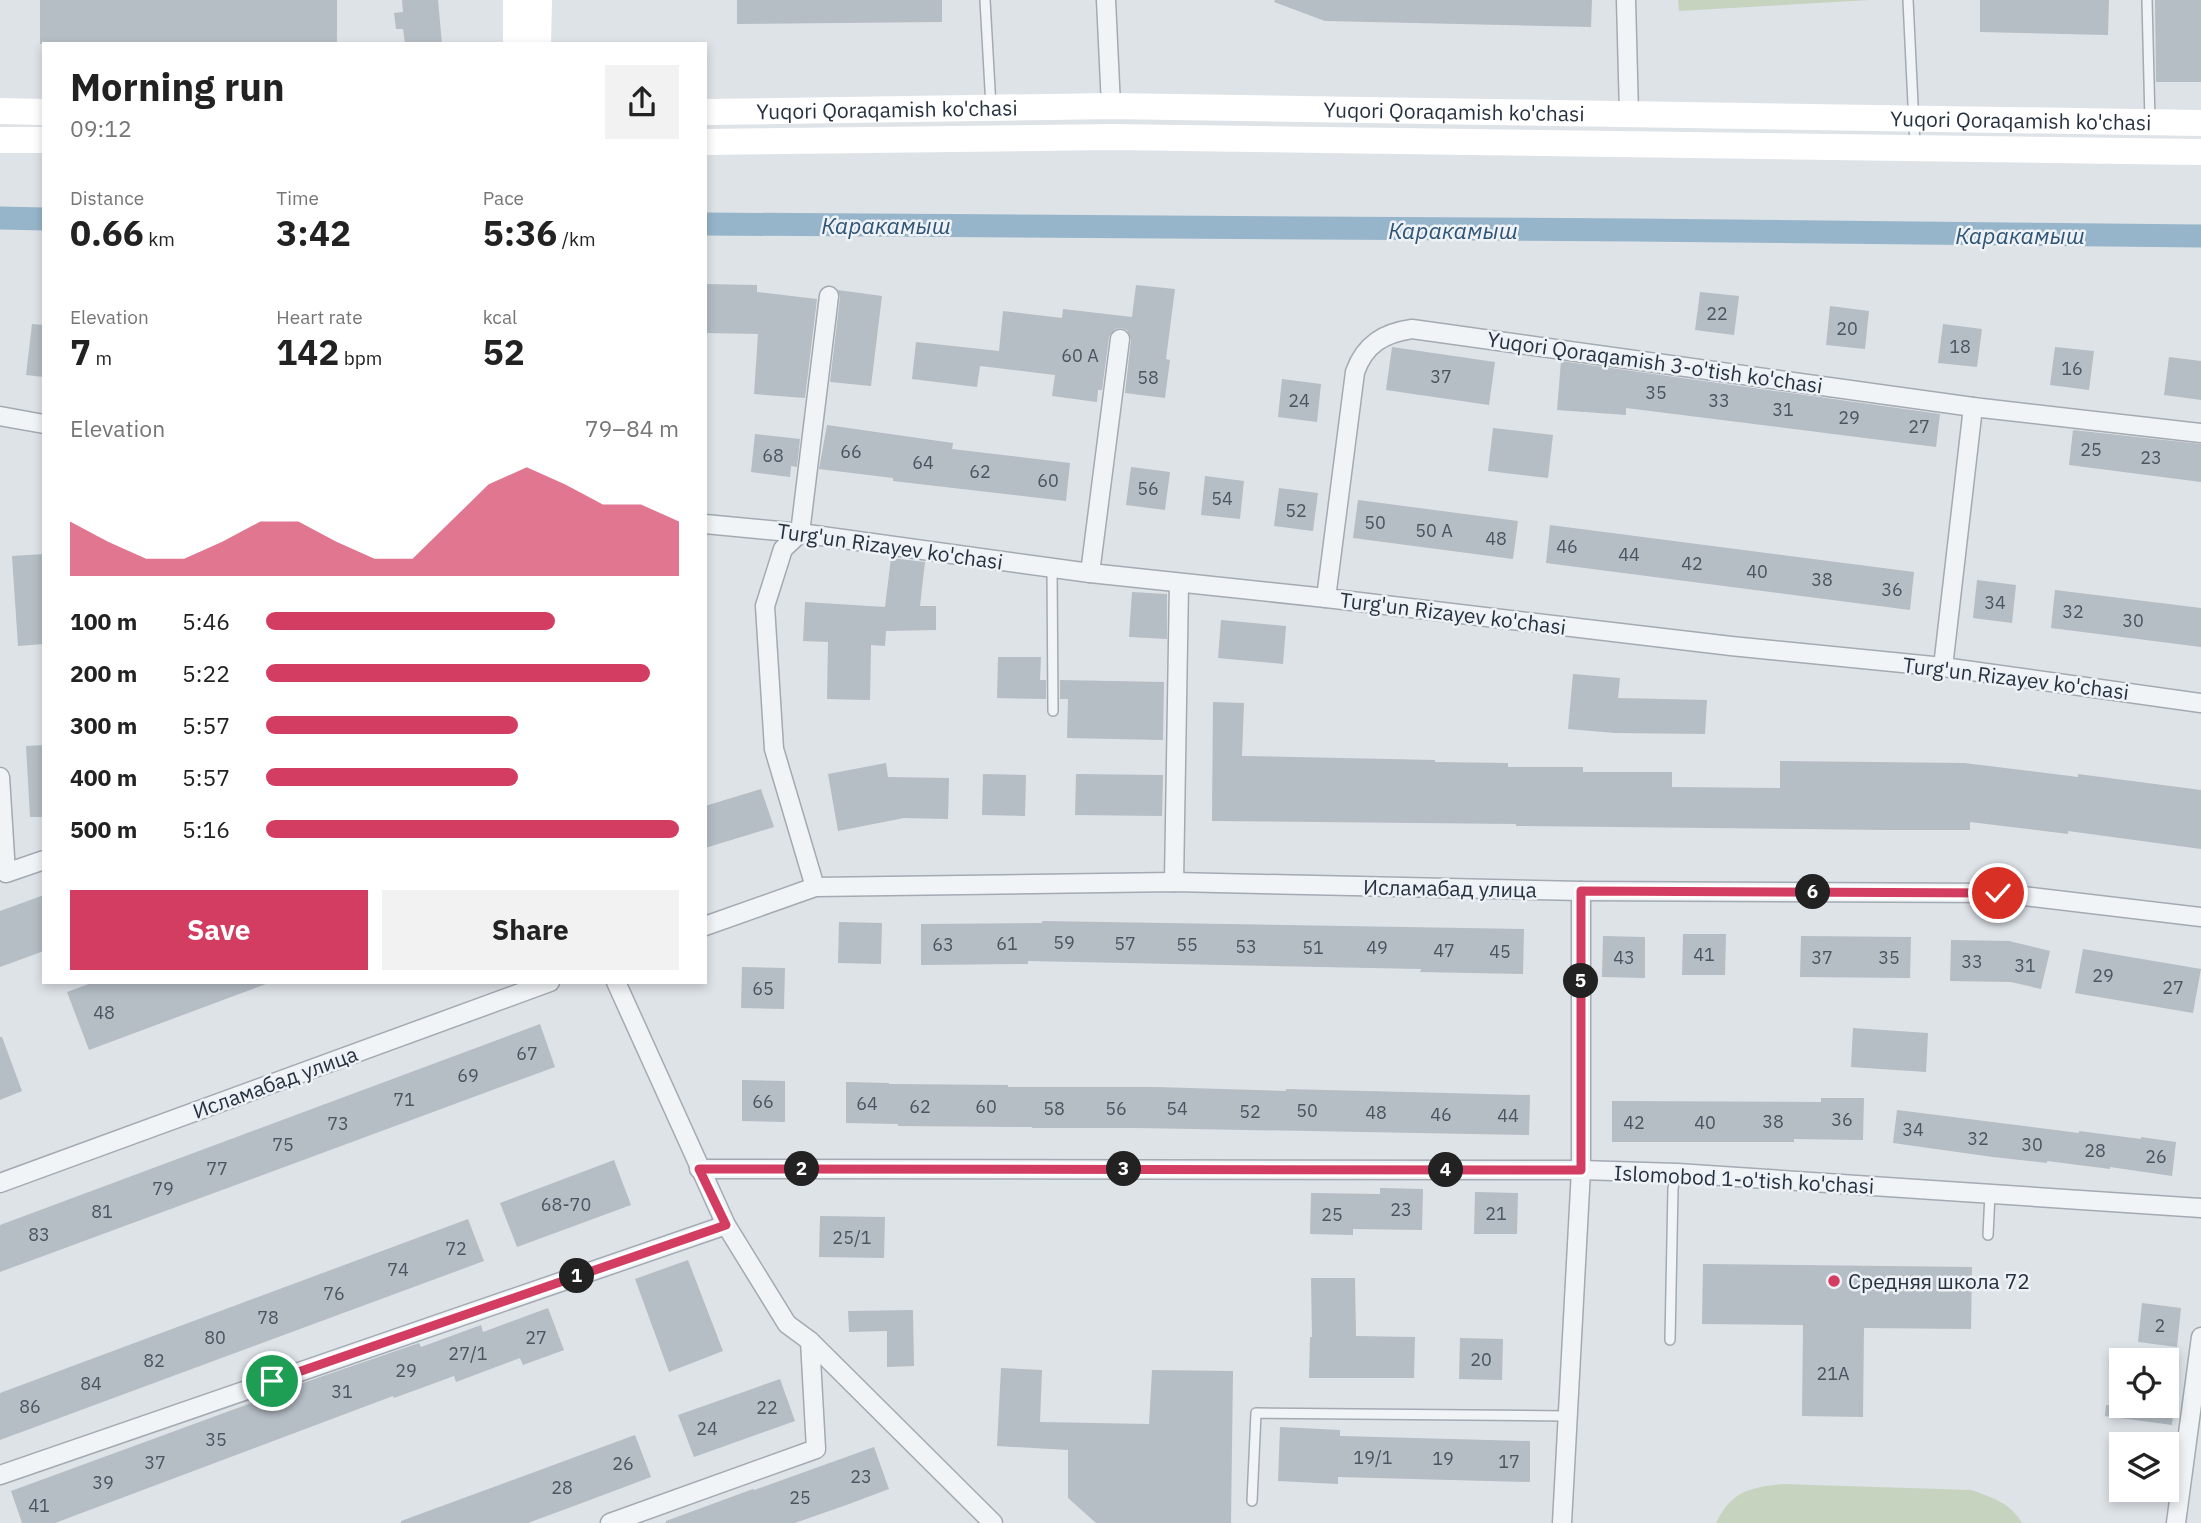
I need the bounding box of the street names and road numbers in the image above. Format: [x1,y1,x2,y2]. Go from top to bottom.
street label: Yuqori Qoraqamish ko'chasi [756,93,1018,125]
street label: Yuqori Qoraqamish ko'chasi [1323,95,1585,127]
street label: Yuqori Qoraqamish ko'chasi [1890,104,2152,136]
street label: Yuqori Qoraqamish 3-o'tish ko'chasi [1485,325,1825,399]
street label: Turg'un Rizayev ko'chasi [775,516,1005,576]
street label: Turg'un Rizayev ko'chasi [1338,585,1568,641]
street label: Turg'un Rizayev ko'chasi [1901,650,2131,706]
street label: Исламабад улица [1363,872,1537,904]
street label: Исламабад улица [189,1039,361,1125]
street label: Islomobod 1-o'tish ko'chasi [1613,1158,1875,1200]

